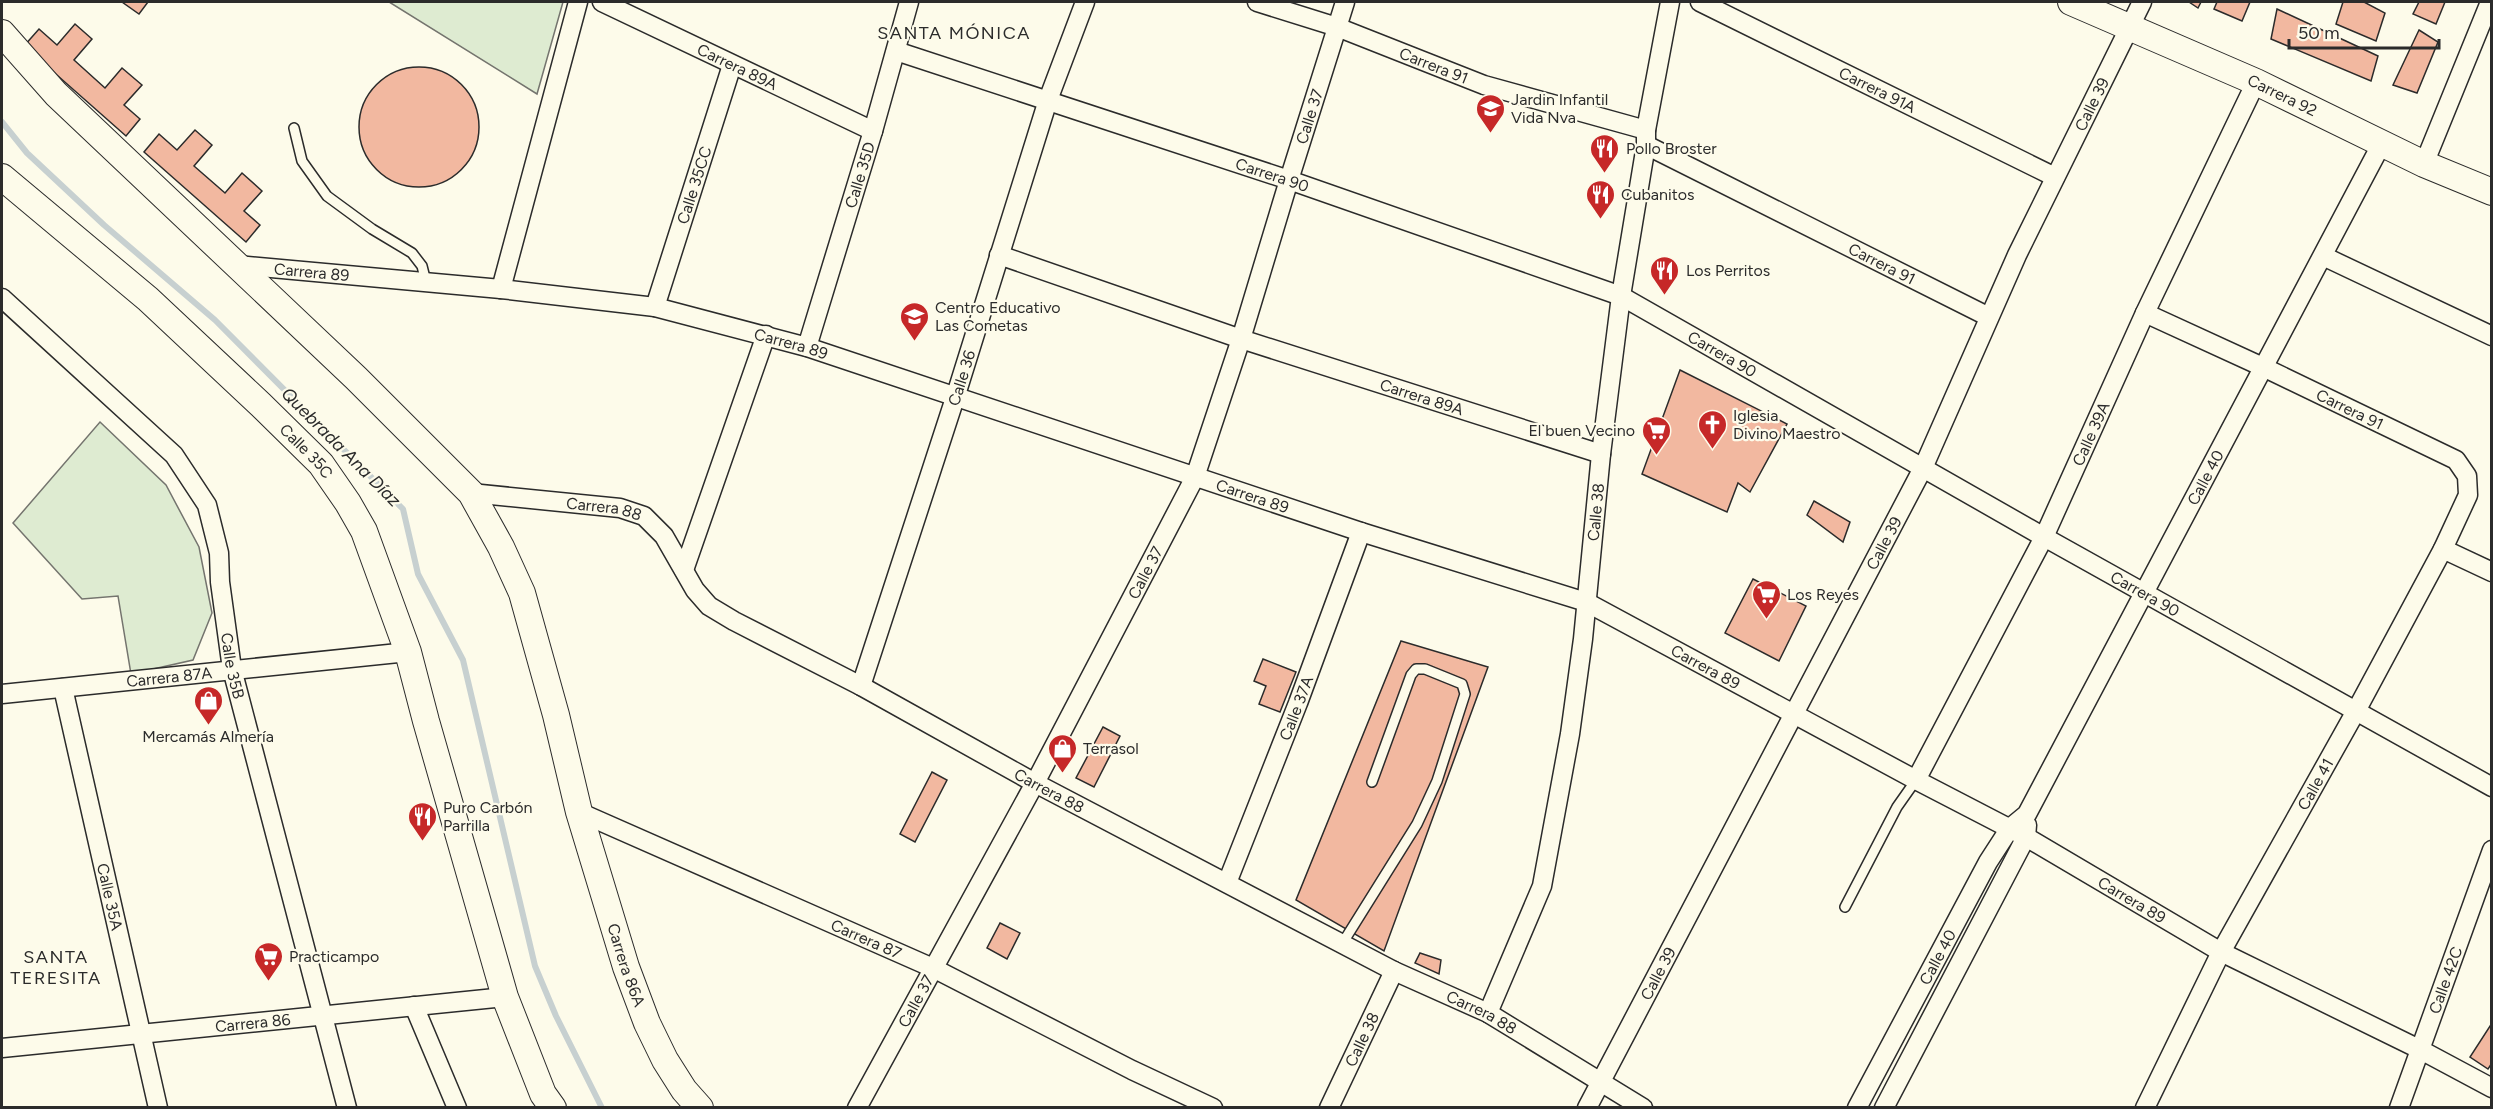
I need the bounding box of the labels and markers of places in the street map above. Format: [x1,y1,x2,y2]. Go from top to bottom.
place label: Jardin Infantil Vida Nva [1511,90,1608,127]
school or university icon: Jardin Infantil Vida Nva [1474,92,1506,134]
restaurant icon: Pollo Broster [1589,132,1621,174]
place label: Pollo Broster [1626,139,1717,158]
restaurant icon: Cubanitos [1584,178,1616,220]
place label: Cubanitos [1621,185,1694,204]
restaurant icon: Los Perritos [1649,254,1681,296]
place label: Los Perritos [1686,261,1770,280]
place label: Centro Educativo Las Cometas [935,298,1061,335]
school or university icon: Centro Educativo Las Cometas [898,300,930,342]
place label: Iglesia Divino Maestro [1733,406,1841,443]
church icon: Iglesia Divino Maestro [1696,408,1728,450]
supermarket icon: El buen Vecino [1640,414,1672,456]
place label: El buen Vecino [1528,421,1635,440]
supermarket icon: Los Reyes [1750,578,1782,620]
place label: Los Reyes [1787,585,1859,604]
shop icon: Mercamás Almería [192,684,224,726]
place label: Mercamás Almería [142,727,274,746]
shop icon: Terrasol [1046,732,1078,774]
place label: Terrasol [1083,739,1139,758]
place label: Puro Carbón Parrilla [443,798,533,835]
restaurant icon: Puro Carbón Parrilla [406,800,438,842]
supermarket icon: Practicampo [252,940,284,982]
place label: Practicampo [289,947,379,966]

